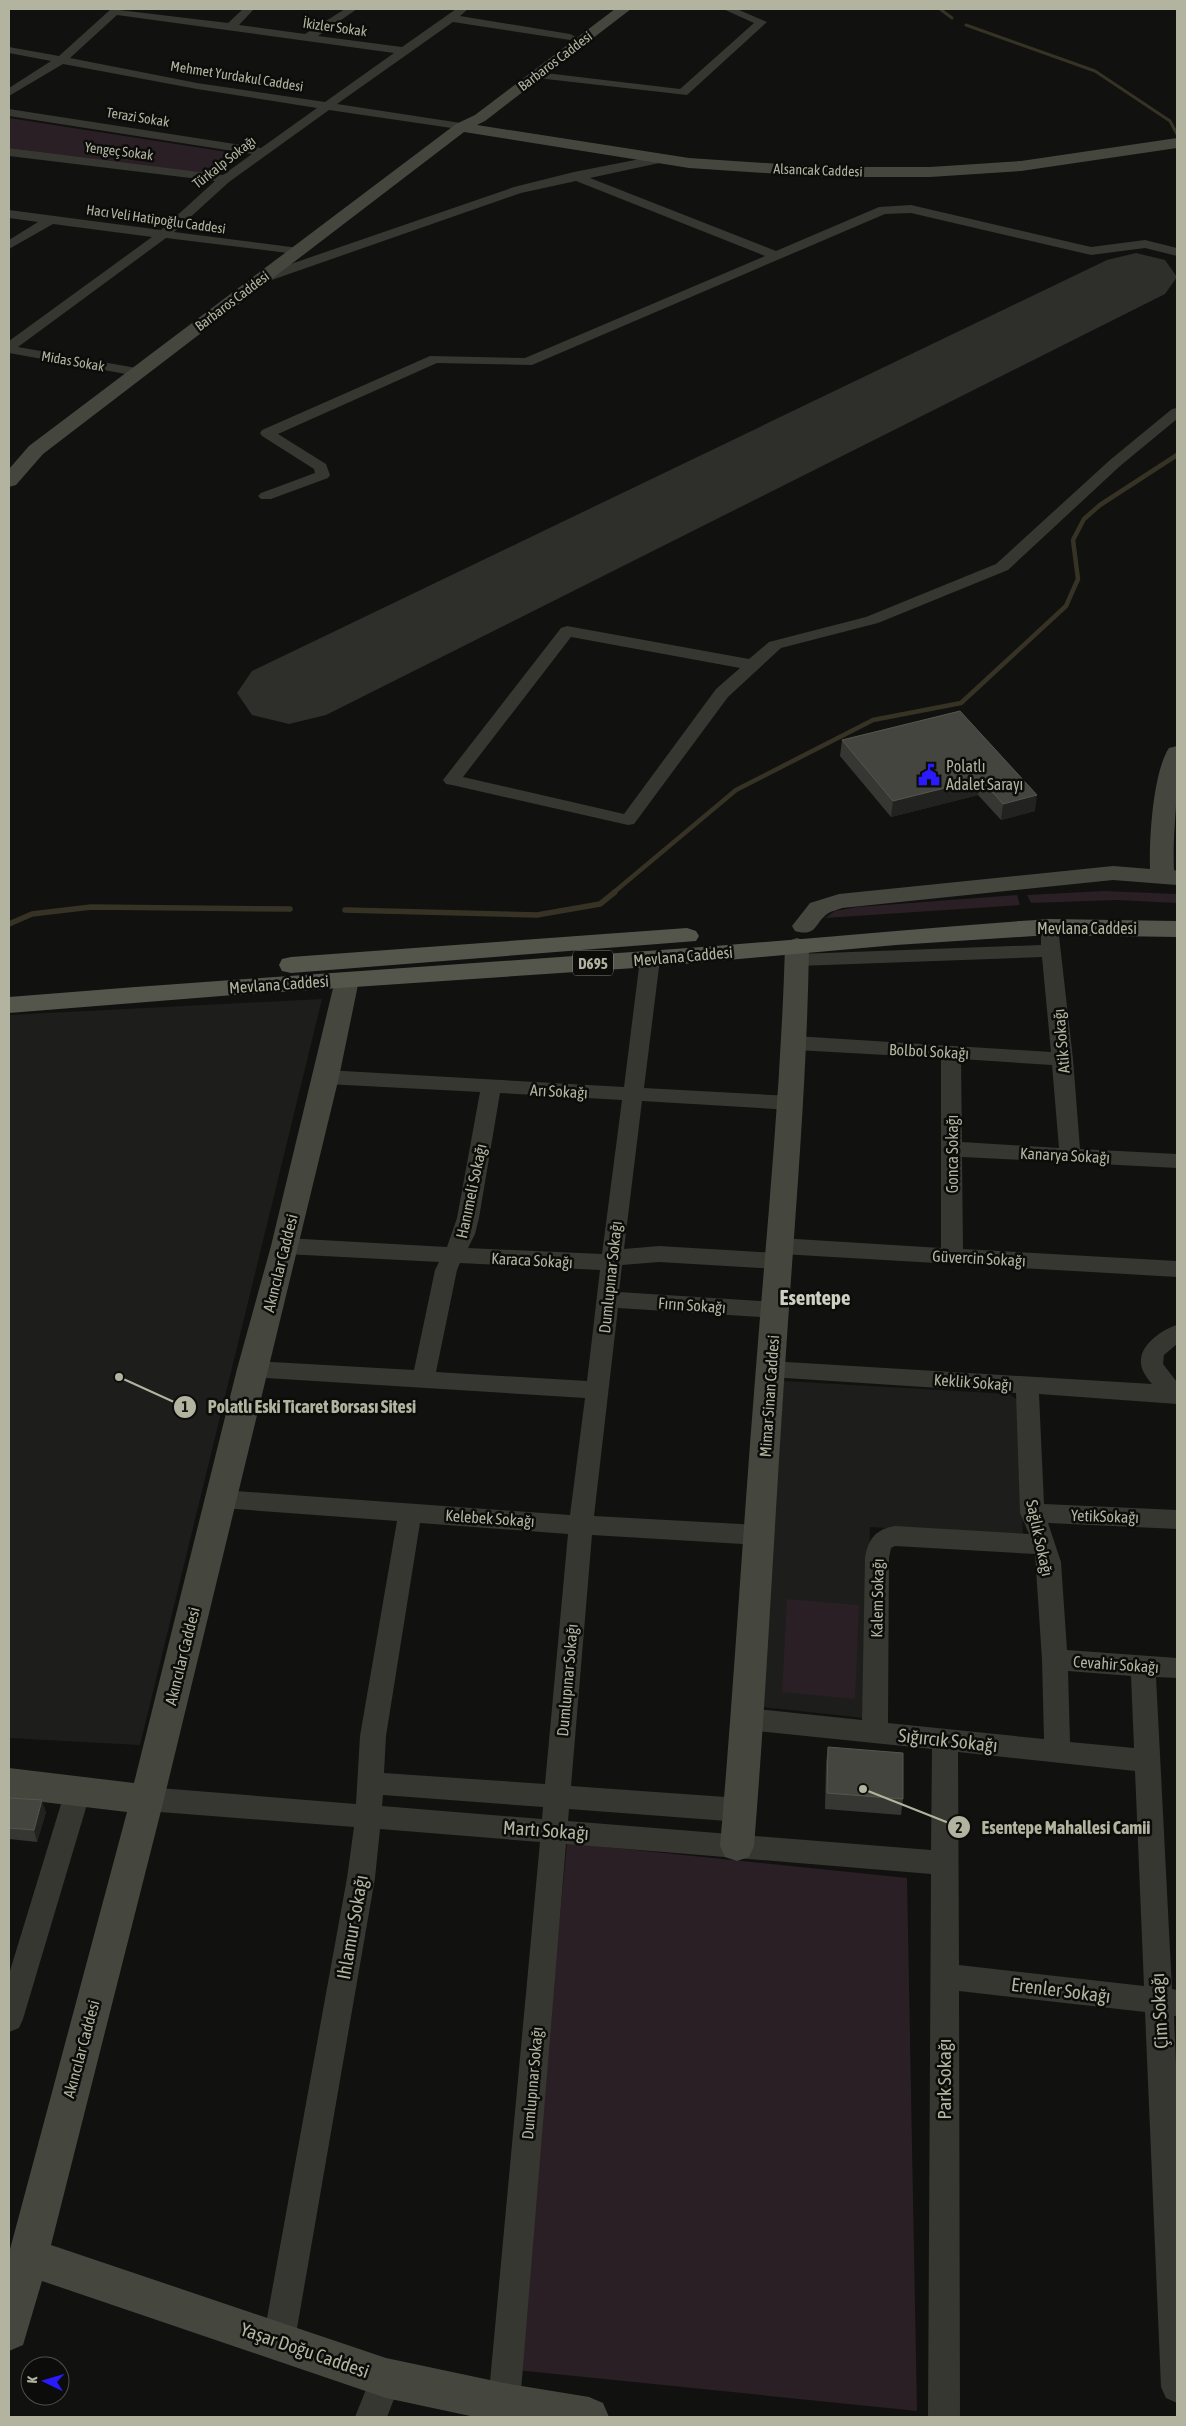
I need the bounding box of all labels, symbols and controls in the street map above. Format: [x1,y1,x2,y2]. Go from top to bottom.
street label: İkizler Sokak [302,15,368,39]
street label: Barbaros Caddesi [515,28,595,94]
street label: Mehmet Yurdakul Caddesi [169,58,305,94]
street label: Terazi Sokak [105,104,171,130]
street label: Türkalp Sokağı [189,132,259,192]
street label: Yengeç Sokak [84,139,154,163]
street label: Alsancak Caddesi [773,160,863,180]
street label: Hacı Veli Hatipoğlu Caddesi [85,201,227,237]
street label: Barbaros Caddesi [192,268,272,334]
street label: Midas Sokak [40,348,106,374]
place label: Polatlı Adalet Sarayı [946,757,1023,794]
public building icon: Polatlı Adalet Sarayı [916,762,942,788]
street label: Mevlana Caddesi [1037,919,1137,937]
street label: Mevlana Caddesi [632,943,734,969]
road number: D695 [573,950,613,976]
street label: Mevlana Caddesi [229,972,329,996]
street label: Atik Sokağı [1049,1008,1074,1074]
street label: Bolbol Sokağı [888,1040,970,1063]
street label: Arı Sokağı [530,1081,588,1102]
street label: Gonca Sokağı [943,1115,962,1193]
street label: Hanımeli Sokağı [452,1142,491,1240]
street label: Kanarya Sokağı [1019,1144,1111,1167]
street label: Akıncılar Caddesi [259,1212,301,1314]
street label: Dumlupınar Sokağı [595,1220,626,1334]
street label: Güvercin Sokağı [932,1247,1026,1270]
street label: Karaca Sokağı [491,1249,573,1272]
district label: Esentepe [780,1285,850,1309]
street label: Fırın Sokağı [658,1294,726,1317]
street label: Mimar Sinan Caddesi [756,1334,782,1458]
street label: Keklik Sokağı [933,1370,1013,1395]
callout: Polatlı Eski Ticaret Borsası Sitesi [173,1390,426,1423]
text: Polatlı Eski Ticaret Borsası Sitesi [208,1396,416,1417]
text: 1 [181,1398,189,1415]
street label: Sağlık Sokağı [1022,1498,1057,1578]
street label: Kelebek Sokağı [445,1506,535,1531]
street label: YetikSokağı [1071,1506,1139,1527]
street label: Kalem Sokağı [867,1558,888,1638]
street label: Akıncılar Caddesi [161,1605,203,1707]
street label: Dumlupınar Sokağı [553,1623,582,1737]
street label: Cevahir Sokağı [1073,1652,1159,1677]
street label: Sığırcık Sokağı [897,1724,999,1756]
callout: Esentepe Mahallesi Camii [946,1811,1160,1844]
street label: Martı Sokağı [502,1816,590,1844]
text: Esentepe Mahallesi Camii [981,1817,1151,1838]
text: 2 [955,1819,963,1836]
street label: Ihlamur Sokağı [332,1873,372,1981]
street label: Erenler Sokağı [1010,1973,1112,2007]
street label: Çim Sokağı [1146,1973,1172,2049]
street label: Akıncılar Caddesi [59,1998,103,2100]
street label: Dumlupınar Sokağı [518,2026,547,2140]
street label: Park Sokağı [933,2039,955,2119]
street label: Yaşar Doğu Caddesi [238,2318,372,2382]
north arrow [20,2356,70,2406]
text: K [24,2376,40,2384]

